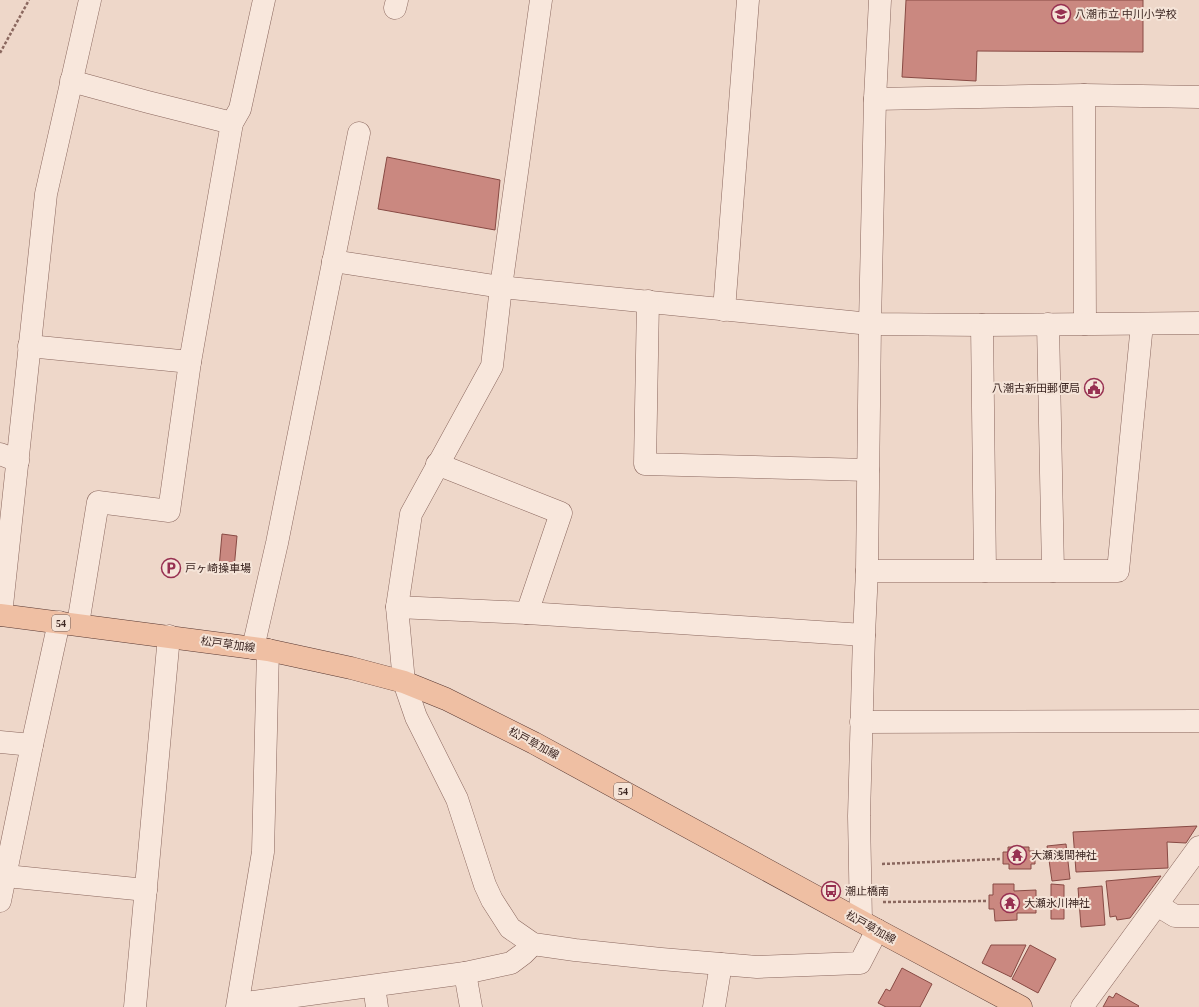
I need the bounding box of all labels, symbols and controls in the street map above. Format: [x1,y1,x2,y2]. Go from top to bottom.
school or university icon: 八潮市立 中川小学校 [1050,3,1072,25]
place label: 八潮市立 中川小学校 [1075,8,1177,20]
public building icon: 八潮古新田郵便局 [1083,377,1105,399]
place label: 八潮古新田郵便局 [992,382,1080,394]
parking icon: 戸ヶ崎操車場 [160,557,182,579]
place label: 戸ヶ崎操車場 [185,562,251,574]
road number: 54 [52,615,70,631]
street label: 松戸草加線 [200,634,256,654]
street label: 松戸草加線 [507,725,561,761]
road number: 54 [614,783,632,799]
temple icon: 大瀬浅間神社 [1006,844,1028,866]
place label: 大瀬浅間神社 [1031,849,1097,861]
bus stop icon: 潮止橋南 [820,880,842,902]
place label: 潮止橋南 [845,885,889,897]
temple icon: 大瀬氷川神社 [999,892,1021,914]
place label: 大瀬氷川神社 [1024,897,1090,909]
street label: 松戸草加線 [844,908,898,946]

